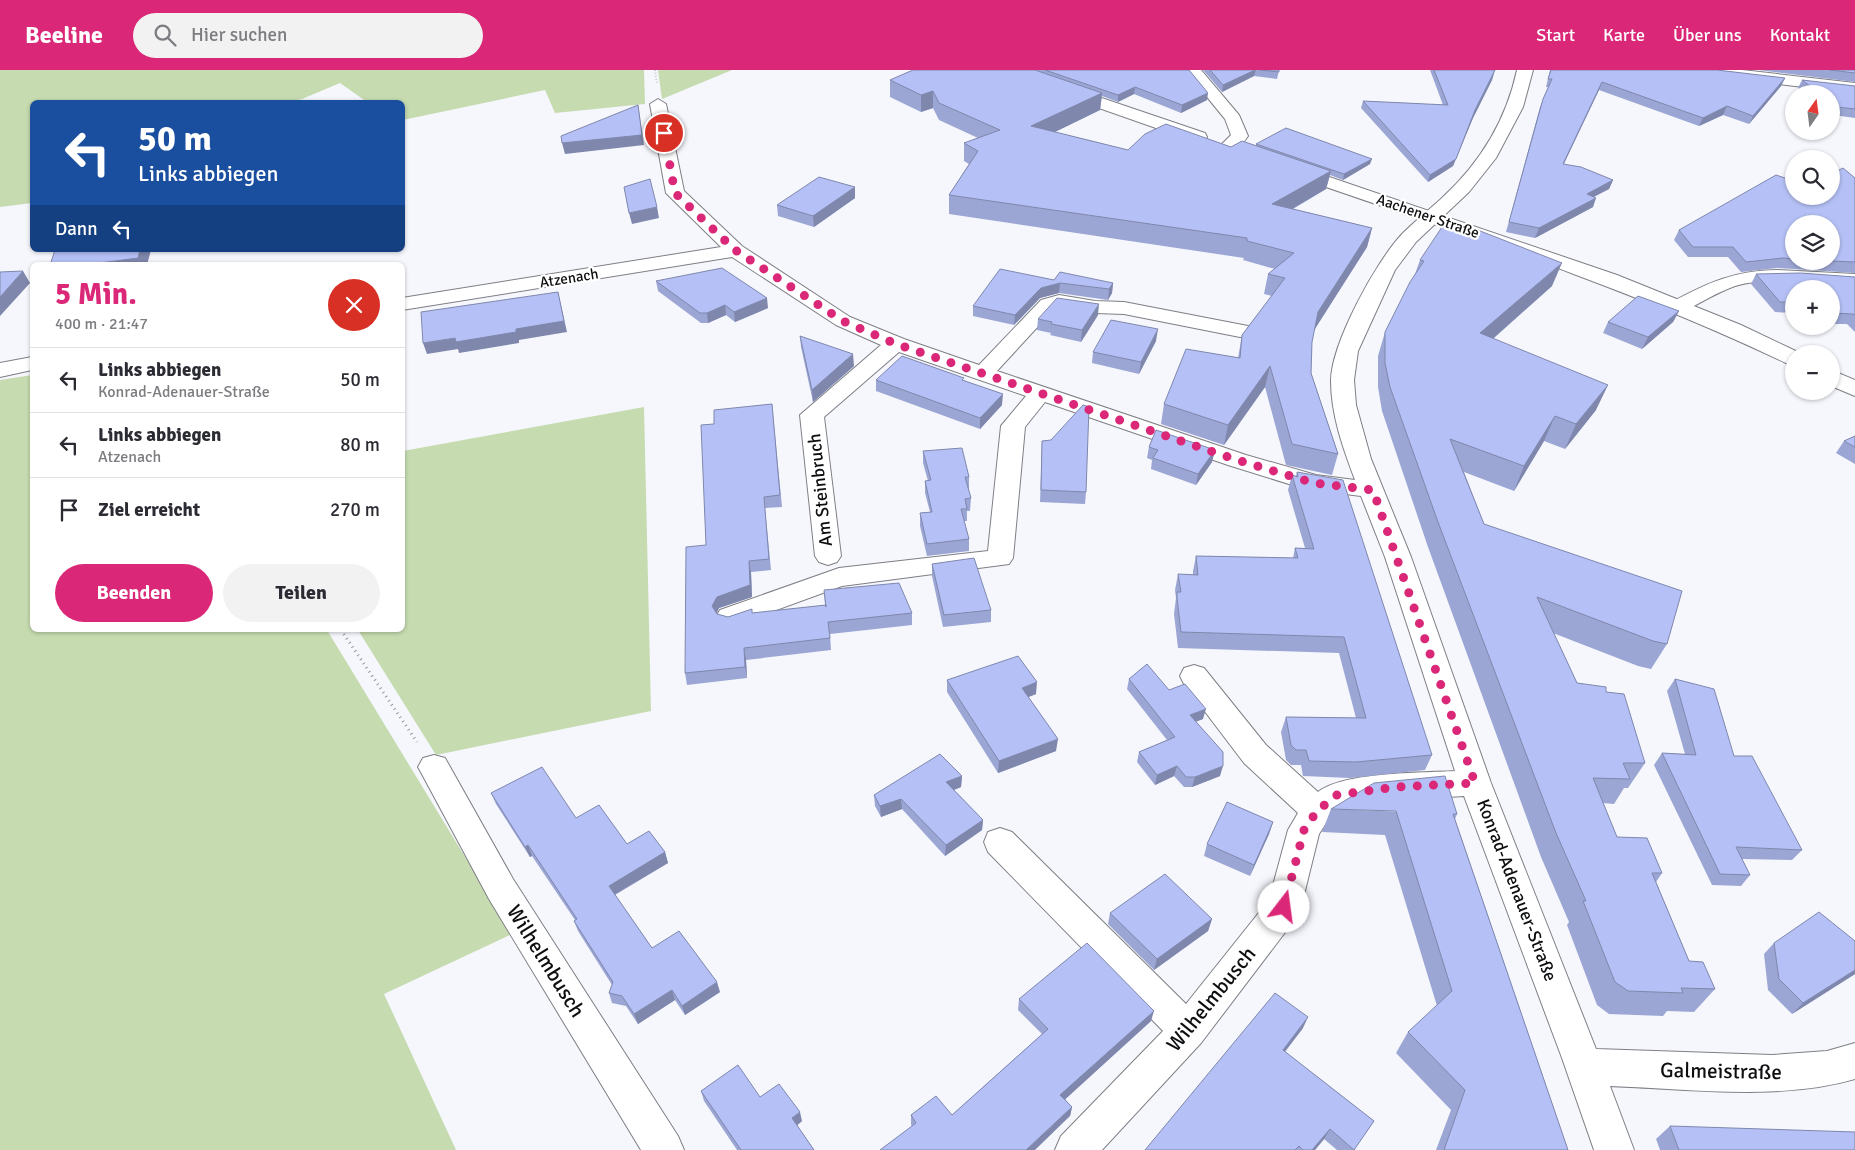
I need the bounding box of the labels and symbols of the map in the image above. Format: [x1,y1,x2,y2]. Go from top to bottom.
north arrow [1785,85,1840,140]
pin [643,112,685,154]
street label: Aachener Straße [1374,190,1482,242]
street label: Atzenach [538,264,600,292]
street label: Am Steinbruch [803,432,837,548]
street label: Konrad-Adenauer-Straße [1472,796,1562,984]
position arrow [1257,880,1309,932]
street label: Wilhelmbusch [501,900,591,1022]
street label: Wilhelmbusch [1161,941,1261,1057]
street label: Galmeistraße [1660,1057,1782,1085]

